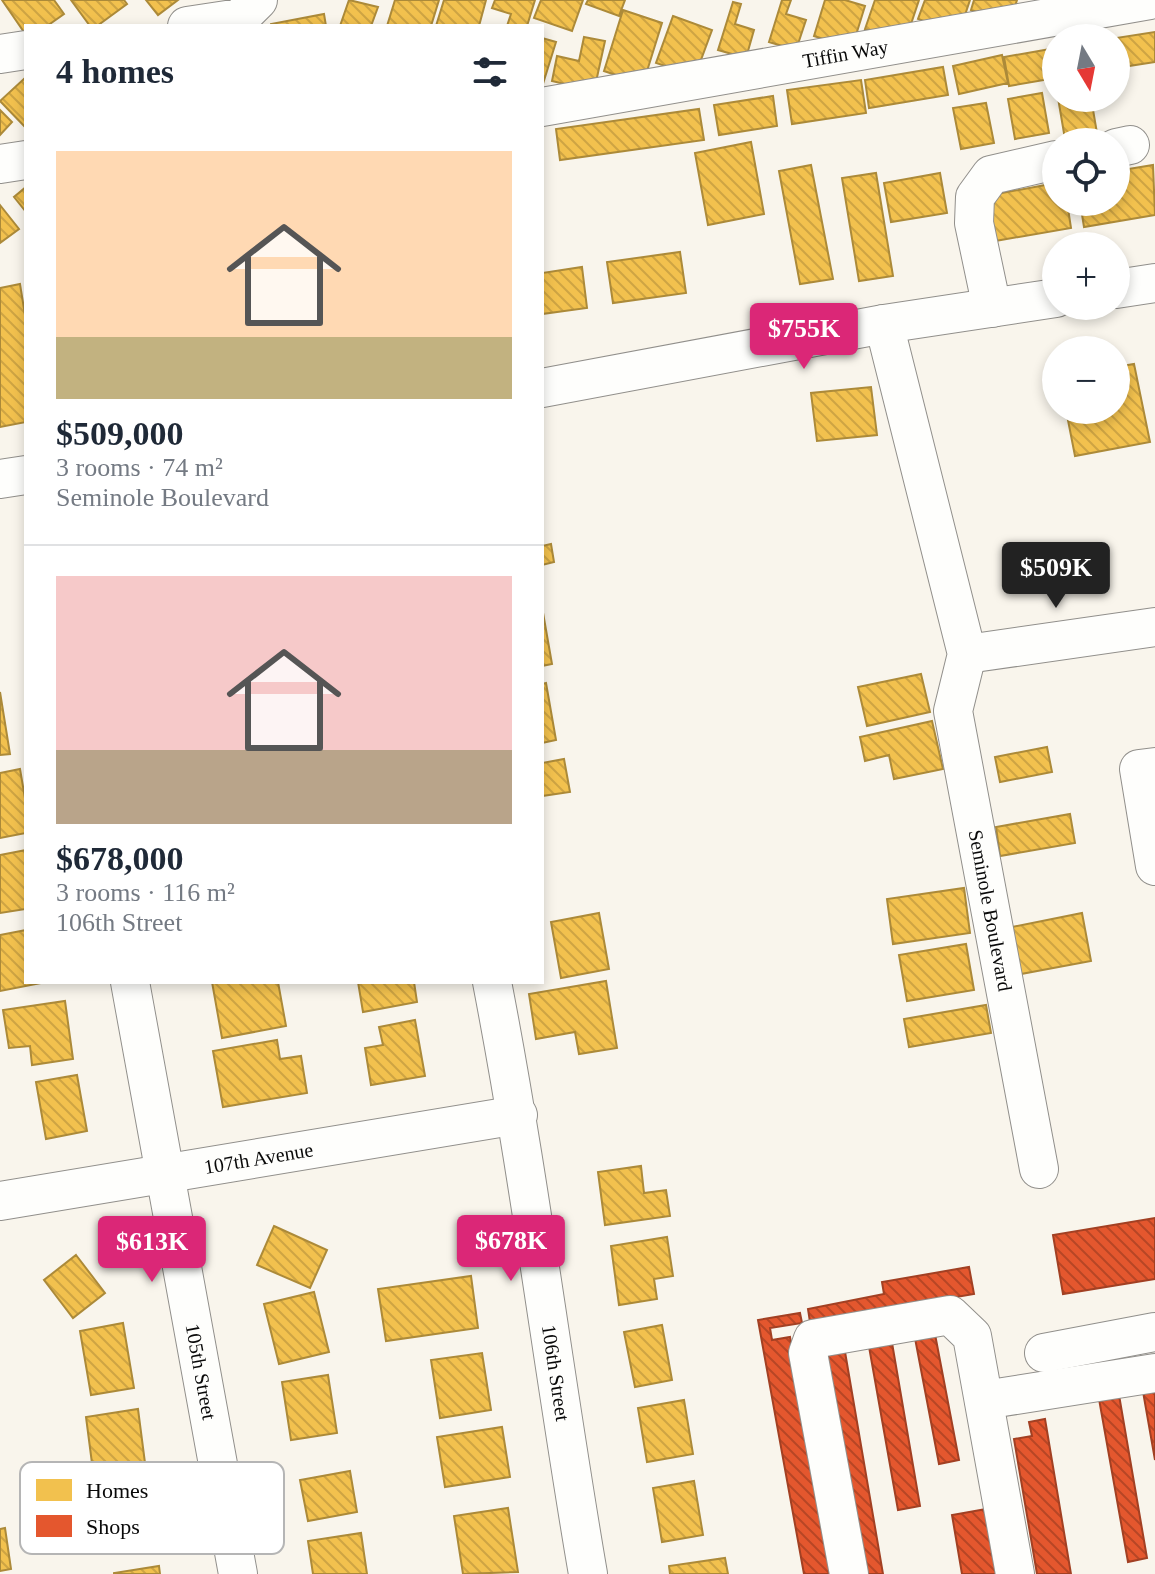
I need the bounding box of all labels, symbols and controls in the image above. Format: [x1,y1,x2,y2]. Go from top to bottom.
north arrow [1042,24,1130,112]
map controls [1042,24,1130,424]
street label: Tiffin Way [801,35,890,72]
icon: filters [468,50,512,94]
text: 4 homes [56,53,174,90]
button: locate [1042,128,1130,216]
icon: home [212,203,356,347]
button: + [1042,232,1130,320]
pin: $755K [748,303,860,371]
text: $755K [768,314,840,343]
button: − [1042,336,1130,424]
text: $509,000 [56,415,184,452]
text: 3 rooms · 74 m² [56,453,223,482]
text: Seminole Boulevard [56,483,269,512]
pin: $509K [1000,542,1112,610]
text: $509K [1020,553,1092,582]
icon: home [212,628,356,772]
street label: Seminole Boulevard [965,828,1016,993]
text: $678,000 [56,840,184,877]
text: 3 rooms · 116 m² [56,878,235,907]
text: 106th Street [56,908,182,937]
street label: 107th Avenue [202,1138,315,1178]
pin: $678K [455,1215,567,1283]
pin: $613K [96,1216,208,1284]
text: $678K [475,1226,547,1255]
text: $613K [116,1227,188,1256]
street label: 105th Street [182,1322,221,1422]
street label: 106th Street [538,1323,574,1423]
legend [20,1462,284,1554]
text: Homes [86,1478,148,1503]
text: Shops [86,1514,140,1539]

